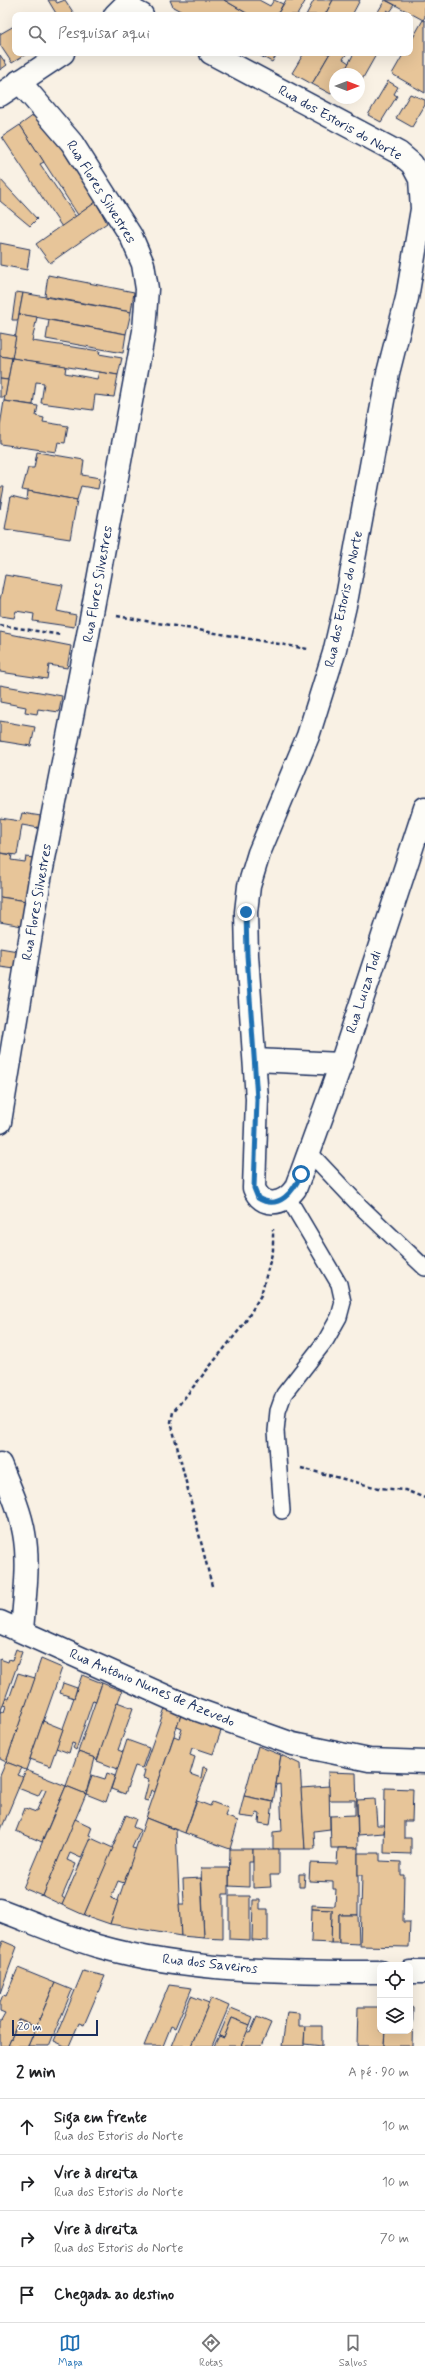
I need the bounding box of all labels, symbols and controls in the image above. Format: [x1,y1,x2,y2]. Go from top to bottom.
search box [12,12,413,56]
icon: search [26,23,48,45]
text: Pesquisar aqui [58,24,150,44]
north arrow [329,68,365,104]
street label: Rua dos Estoris do Norte [275,81,405,165]
street label: Rua Flores Silvestres [62,137,140,247]
street label: Rua Flores Silvestres [79,524,117,644]
street label: Rua dos Estoris do Norte [321,529,367,669]
street label: Rua Flores Silvestres [18,842,56,962]
route end [237,903,255,921]
street label: Rua Luiza Todi [342,948,386,1036]
route start [292,1165,310,1183]
street label: Rua Antônio Nunes de Azevedo [66,1645,238,1731]
street label: Rua dos Saveiros [162,1950,258,1978]
map controls [377,1962,413,2034]
button: locate [377,1962,413,1998]
button: layers [377,1998,413,2034]
scale bar [12,2018,98,2037]
text: 20 m [18,2020,41,2034]
text: 2 min [16,2061,56,2083]
text: A pé · 90 m [348,2064,409,2081]
text: Siga em frente [54,2108,147,2128]
icon: ahead [16,2116,38,2138]
text: 10 m [382,2118,409,2135]
text: Rua dos Estoris do Norte [54,2128,183,2145]
text: Vire à direita [54,2164,138,2184]
icon: right [16,2172,38,2194]
text: 10 m [382,2174,409,2191]
text: Rua dos Estoris do Norte [54,2184,183,2201]
text: Vire à direita [54,2220,138,2240]
icon: right [16,2228,38,2250]
text: 70 m [380,2230,409,2247]
text: Rua dos Estoris do Norte [54,2240,183,2257]
icon: arrive [16,2284,38,2306]
text: Chegada ao destino [54,2285,174,2305]
tab: Mapa [58,2332,83,2370]
tab: Rotas [199,2332,223,2370]
tab: Salvos [339,2332,367,2370]

